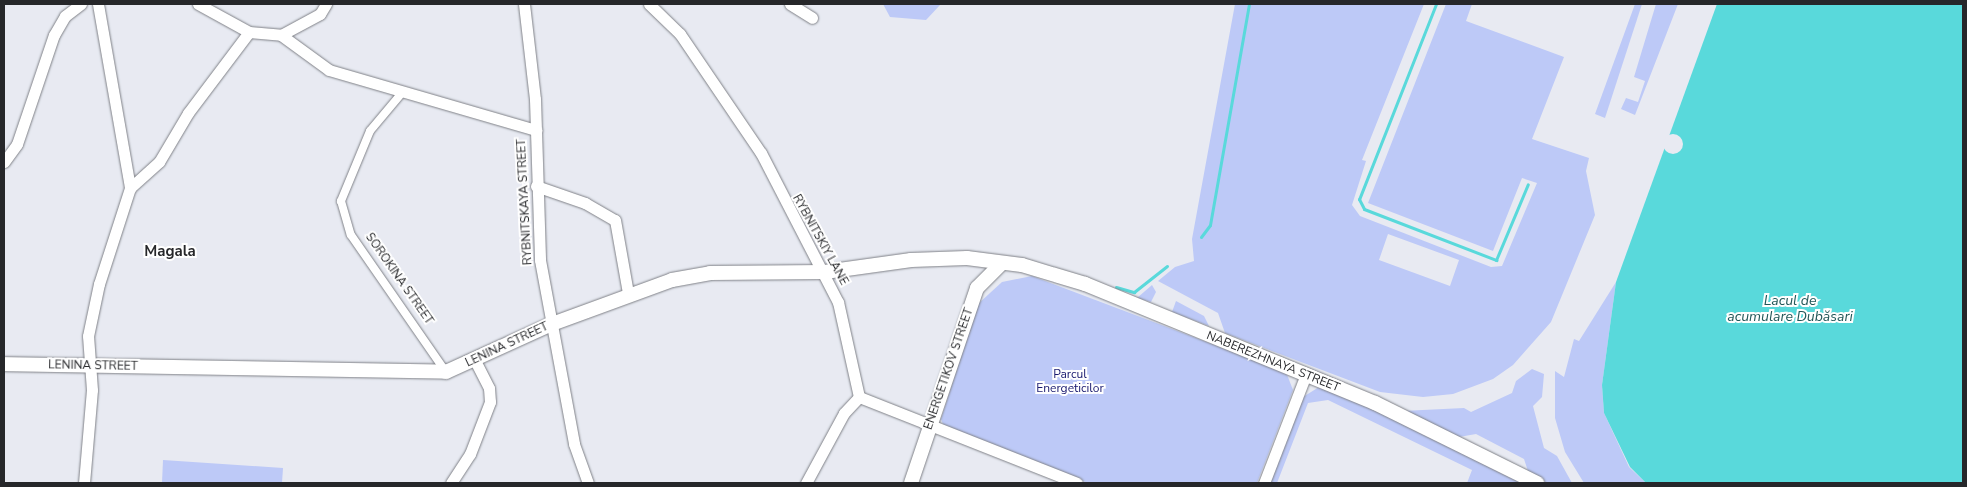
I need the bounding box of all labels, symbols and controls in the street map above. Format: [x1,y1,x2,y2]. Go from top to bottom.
street label: RYBNITSKAYA STREET [514,138,536,266]
street label: RYBNITSKIY LANE [789,192,851,288]
street label: SOROKINA STREET [362,230,436,328]
district label: Magala [144,243,196,261]
water label: Lacul de acumulare Dubăsari [1727,293,1853,326]
street label: ENERGETIKOV STREET [921,306,977,432]
street label: LENINA STREET [463,320,551,370]
street label: NABEREZHNAYA STREET [1204,329,1342,395]
street label: LENINA STREET [48,358,138,374]
park label: Parcul Energeticilor [1036,368,1104,396]

